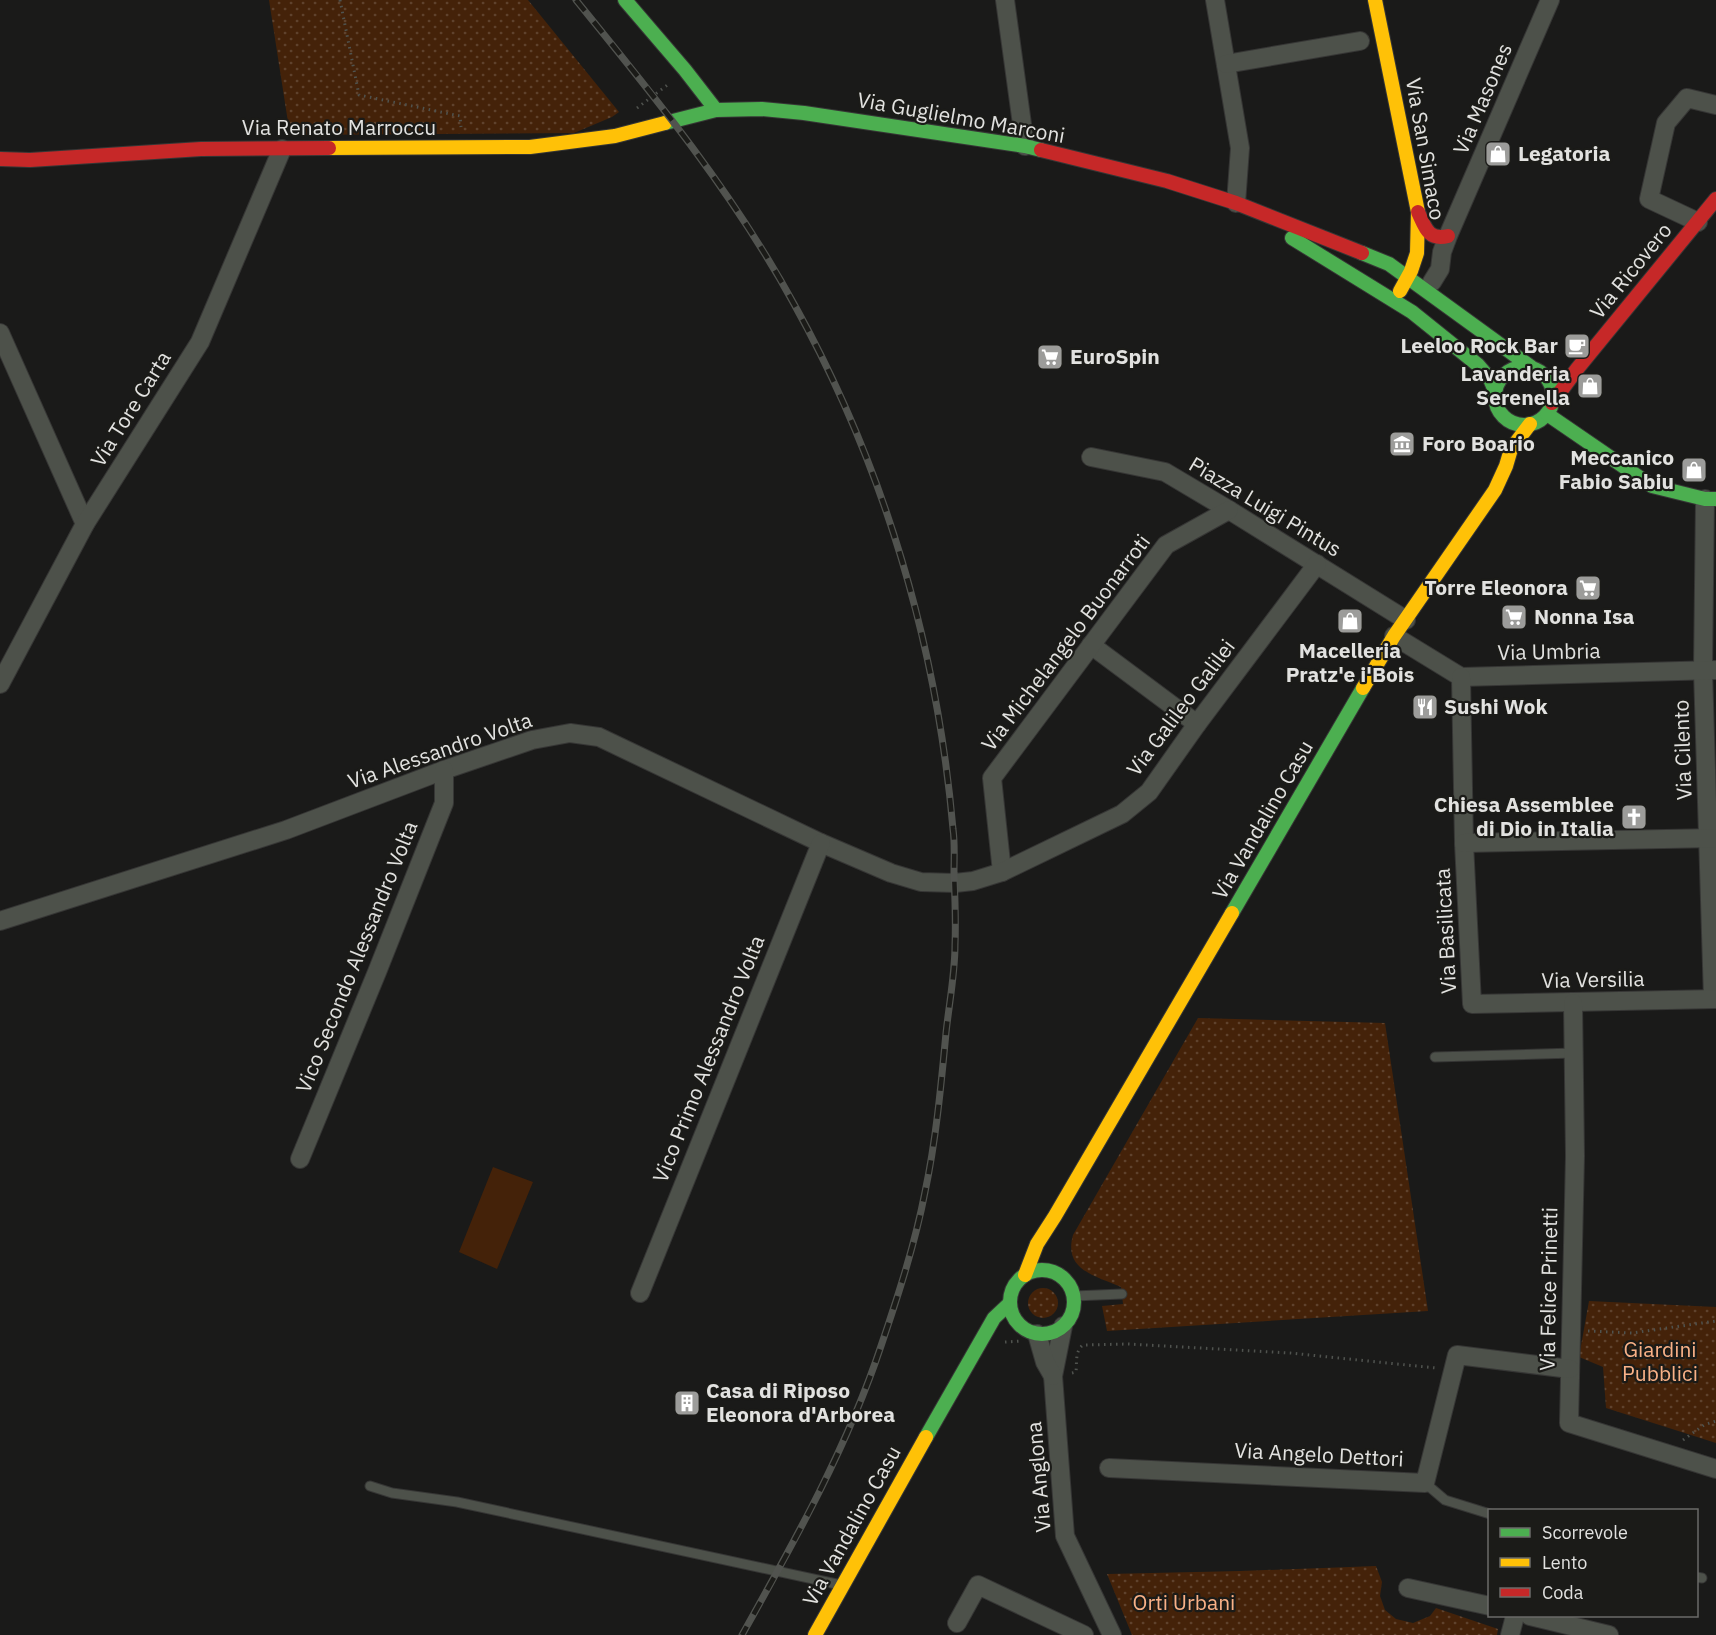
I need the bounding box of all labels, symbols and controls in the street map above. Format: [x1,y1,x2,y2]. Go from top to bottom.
street label: Via Masones [1446,39,1518,158]
street label: Via San Simaco [1400,76,1452,222]
street label: Via Guglielmo Marconi [855,85,1067,149]
street label: Via Renato Marroccu [242,113,436,141]
shop icon: Legatoria [1483,139,1513,169]
place label: Legatoria [1518,139,1610,167]
street label: Via Ricovero [1583,216,1678,324]
place label: Leeloo Rock Bar [1400,331,1559,359]
cafe icon: Leeloo Rock Bar [1562,331,1592,361]
supermarket icon: EuroSpin [1035,342,1065,372]
place label: EuroSpin [1070,342,1160,370]
street label: Via Tore Carta [83,345,177,472]
place label: Lavanderia Serenella [1460,359,1570,411]
shop icon: Lavanderia Serenella [1575,371,1605,401]
museum icon: Foro Boario [1387,429,1417,459]
place label: Foro Boario [1422,429,1535,457]
place label: Meccanico Fabio Sabiu [1559,443,1674,495]
street label: Piazza Luigi Pintus [1184,450,1347,563]
shop icon: Meccanico Fabio Sabiu [1679,455,1709,485]
street label: Via Michelangelo Buonarroti [974,528,1156,756]
place label: Torre Eleonora [1424,573,1568,601]
supermarket icon: Torre Eleonora [1573,573,1603,603]
supermarket icon: Nonna Isa [1499,602,1529,632]
place label: Nonna Isa [1534,602,1635,630]
shop icon: Macelleria Pratz'e i'Bois [1335,606,1365,636]
street label: Via Galileo Galilei [1120,633,1241,781]
place label: Macelleria Pratz'e i'Bois [1286,636,1414,688]
street label: Via Umbria [1497,636,1601,666]
restaurant icon: Sushi Wok [1410,692,1440,722]
place label: Sushi Wok [1444,692,1548,720]
street label: Via Cilento [1666,699,1698,801]
street label: Via Alessandro Volta [344,705,535,795]
street label: Via Vandalino Casu [1205,735,1319,904]
place label: Chiesa Assemblee di Dio in Italia [1434,790,1614,842]
church icon: Chiesa Assemblee di Dio in Italia [1619,802,1649,832]
street label: Vico Secondo Alessandro Volta [289,817,424,1097]
street label: Via Basilicata [1428,867,1462,995]
street label: Vico Primo Alessandro Volta [646,931,771,1186]
street label: Via Versilia [1541,964,1645,994]
street label: Via Felice Prinetti [1533,1207,1563,1371]
park label: Giardini Pubblici [1622,1335,1698,1387]
place label: Casa di Riposo Eleonora d'Arborea [706,1376,895,1428]
building icon: Casa di Riposo Eleonora d'Arborea [672,1388,702,1418]
street label: Via Anglona [1019,1420,1057,1534]
street label: Via Angelo Dettori [1234,1436,1404,1472]
street label: Via Vandalino Casu [796,1440,907,1611]
legend [1488,1509,1698,1617]
text: Scorrevole [1542,1521,1628,1544]
text: Lento [1542,1551,1587,1574]
text: Coda [1542,1581,1584,1604]
park label: Orti Urbani [1133,1588,1235,1616]

